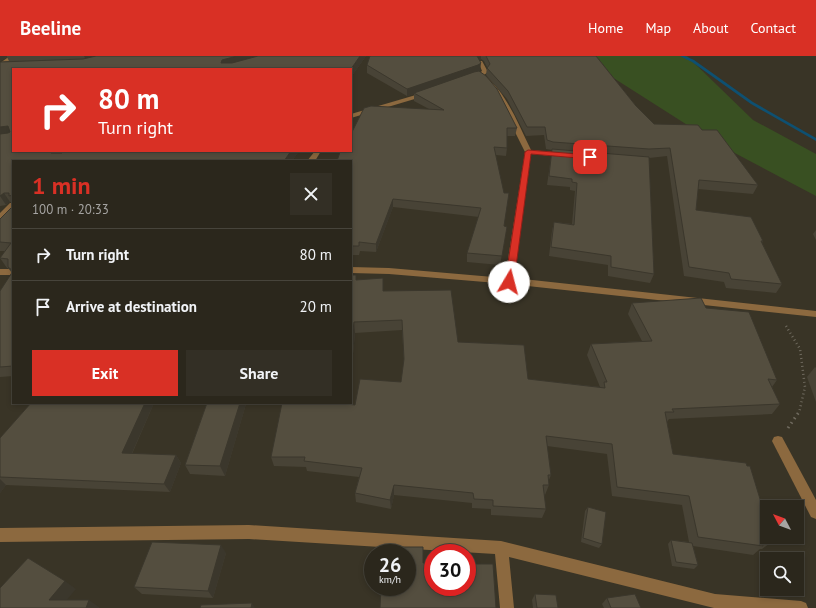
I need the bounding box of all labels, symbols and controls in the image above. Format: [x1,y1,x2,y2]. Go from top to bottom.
text: Beeline [20,16,81,40]
text: Home [588,19,623,37]
text: Map [645,19,671,37]
text: About [693,19,729,37]
text: Contact [751,19,796,37]
text: 80 m [98,80,159,117]
icon: right [32,84,84,136]
text: Turn right [98,116,173,139]
pin [573,140,607,174]
icon: arrive [579,146,601,168]
text: 1 min [32,170,91,201]
button: close [290,173,332,215]
text: 100 m · 20:33 [32,201,109,218]
icon: right [32,244,54,266]
text: Turn right [66,245,129,264]
text: 80 m [299,245,332,264]
position arrow [488,261,530,303]
icon: arrive [32,296,54,318]
text: Arrive at destination [66,297,197,316]
text: 20 m [299,297,332,316]
button: Exit [32,350,178,396]
button: Share [186,350,332,396]
north arrow [760,500,804,544]
map controls [760,500,804,596]
speed limit sign: 30 [424,544,476,596]
text: 26 [379,552,401,578]
button: search [760,552,804,596]
text: km/h [379,573,401,586]

